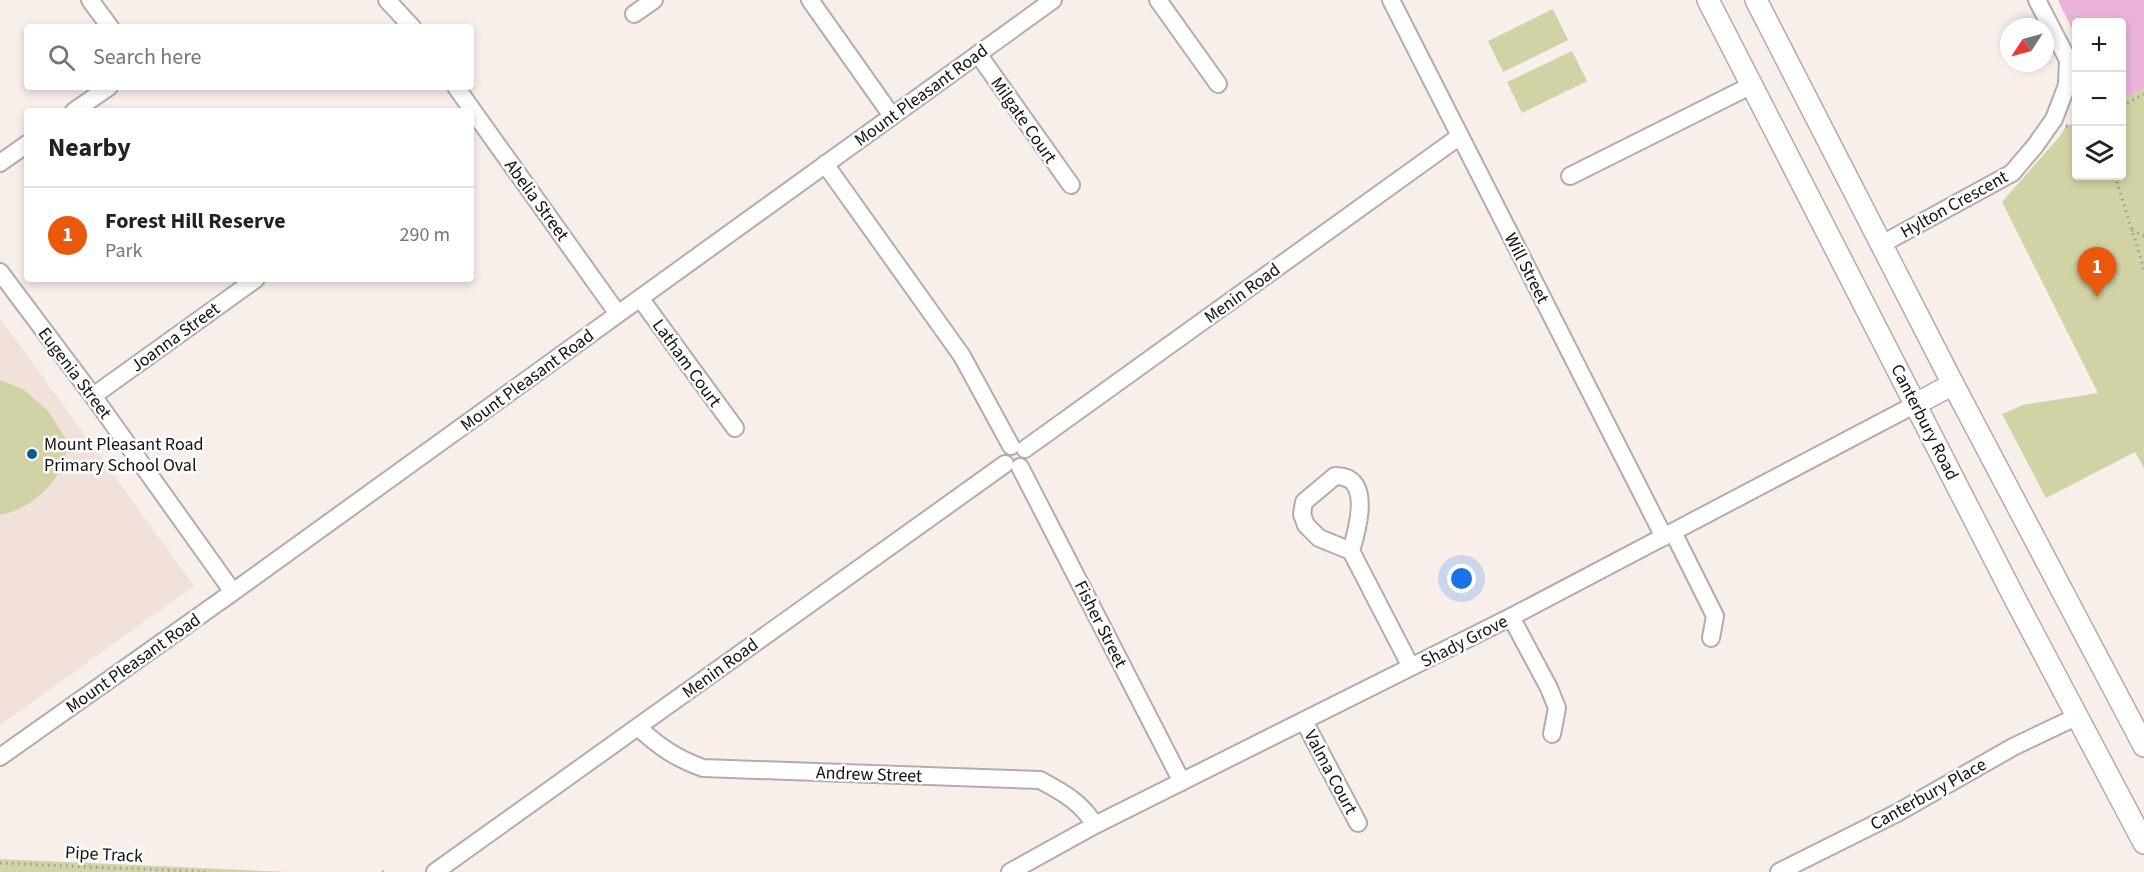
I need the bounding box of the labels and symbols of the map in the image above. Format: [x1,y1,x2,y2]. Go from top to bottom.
north arrow [2000,18,2054,72]
street label: Mount Pleasant Road [849,38,993,152]
street label: Milgate Court [985,72,1063,169]
street label: Abelia Street [498,154,575,246]
street label: Hylton Crescent [1896,165,2012,244]
street label: Will Street [1498,228,1555,308]
pin: 1 [2078,248,2116,297]
street label: Menin Road [1199,257,1285,329]
street label: Joanna Street [126,297,225,378]
street label: Latham Court [646,314,727,412]
street label: Eugenia Street [32,322,117,424]
street label: Mount Pleasant Road [455,323,599,437]
street label: Canterbury Road [1885,360,1965,485]
place label: Mount Pleasant Road Primary School Oval [44,432,203,478]
marker: Mount Pleasant Road Primary School Oval [25,447,39,461]
your location [1447,564,1476,593]
street label: Fisher Street [1068,576,1133,672]
street label: Mount Pleasant Road [61,607,206,719]
street label: Shady Grove [1416,609,1512,674]
street label: Menin Road [677,632,763,704]
street label: Valma Court [1298,726,1363,819]
street label: Canterbury Place [1866,752,1991,837]
street label: Andrew Street [815,760,923,789]
street label: Pipe Track [64,840,144,869]

